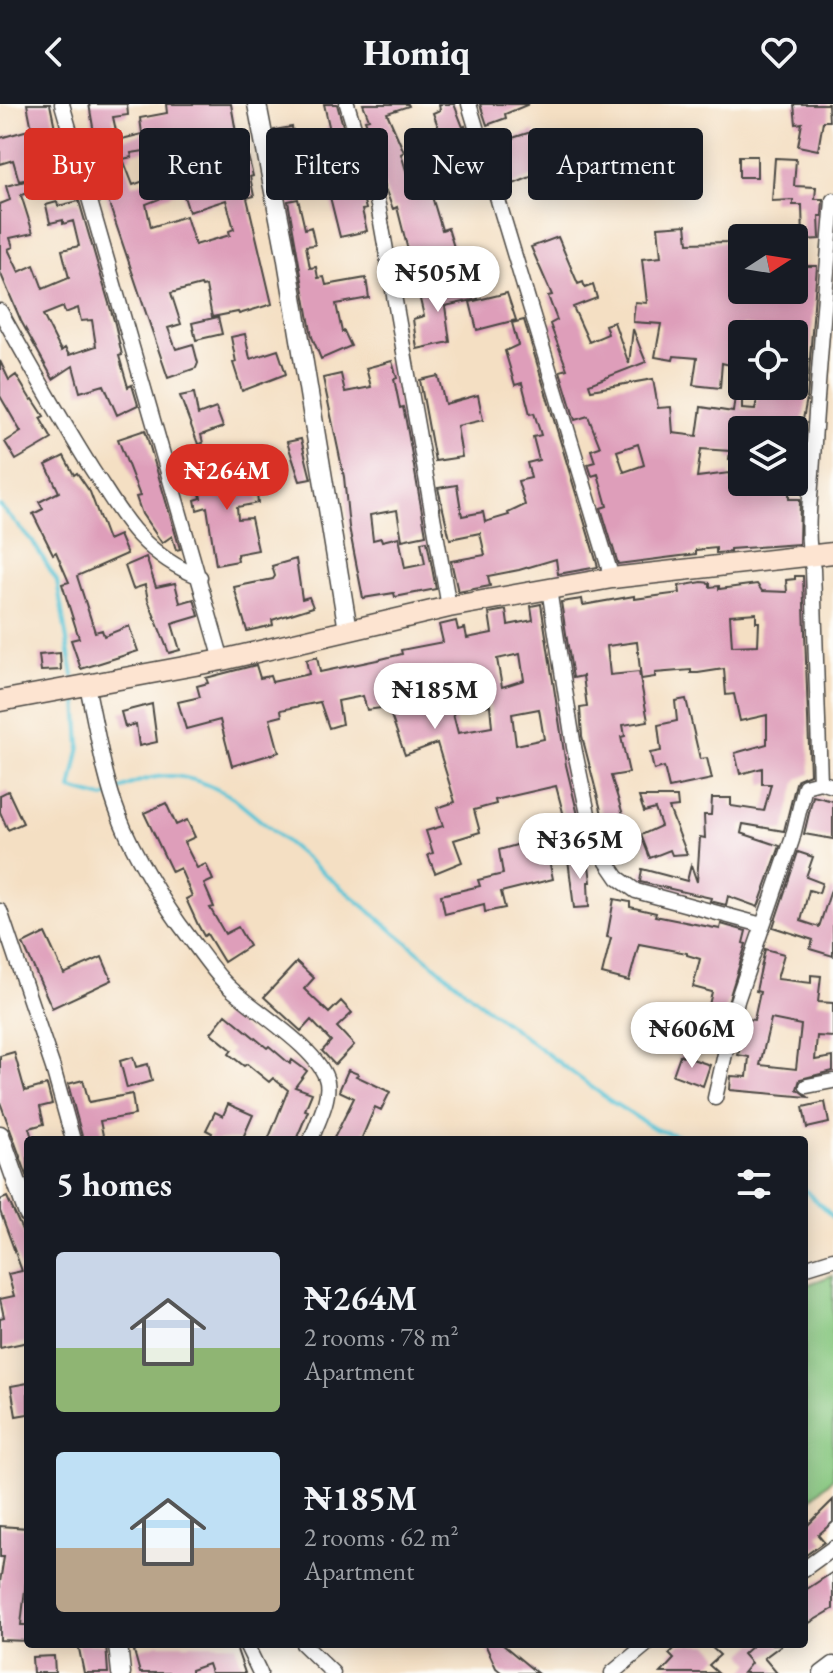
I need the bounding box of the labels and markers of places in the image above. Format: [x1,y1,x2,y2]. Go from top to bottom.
pin: ₦505M [382,246,494,314]
pin: ₦264M [171,444,283,512]
pin: ₦185M [379,663,491,731]
pin: ₦365M [524,813,636,881]
pin: ₦606M [636,1002,748,1070]

